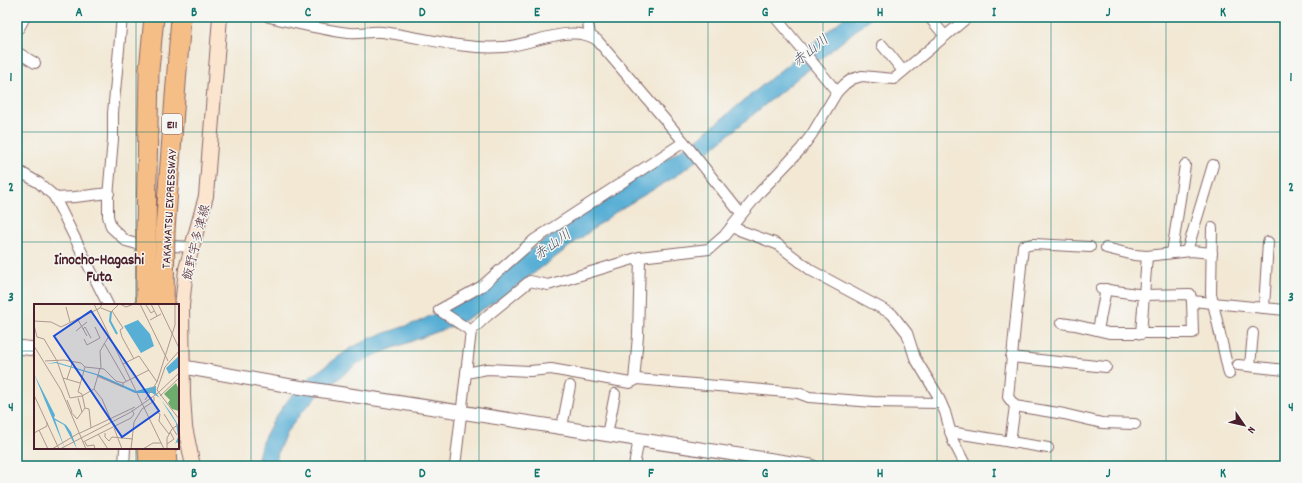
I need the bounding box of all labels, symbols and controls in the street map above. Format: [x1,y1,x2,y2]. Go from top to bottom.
text: A [75,4,83,23]
text: B [191,4,197,23]
text: C [305,4,312,23]
text: D [419,4,426,23]
text: E [534,4,541,23]
text: F [648,4,654,23]
text: G [762,4,769,23]
text: H [877,4,884,23]
text: I [992,4,997,23]
text: J [1106,4,1111,23]
text: K [1220,4,1226,23]
water label: 赤山川 [789,31,834,73]
text: 1 [10,69,13,88]
text: 1 [1290,69,1293,88]
road number: E11 [162,114,182,134]
street label: TAKAMATSU EXPRESSWAY [158,148,183,269]
text: 2 [8,179,14,198]
text: 2 [1288,179,1294,198]
street label: 飯野宇多津線 [179,202,216,283]
water label: 赤山川 [530,225,576,266]
district label: Iinocho-Hagashi Futa [54,250,144,289]
text: 3 [8,289,14,308]
text: 3 [1288,289,1294,308]
inset map [34,304,179,449]
text: 4 [8,399,14,418]
text: 4 [1288,399,1294,418]
north arrow [1224,405,1264,445]
text: N [1242,423,1259,437]
text: A [75,465,83,483]
text: B [191,465,197,483]
text: C [305,465,312,483]
text: D [419,465,426,483]
text: E [534,465,541,483]
text: F [648,465,654,483]
text: G [762,465,769,483]
text: H [877,465,884,483]
text: I [992,465,997,483]
text: J [1106,465,1111,483]
text: K [1220,465,1226,483]

